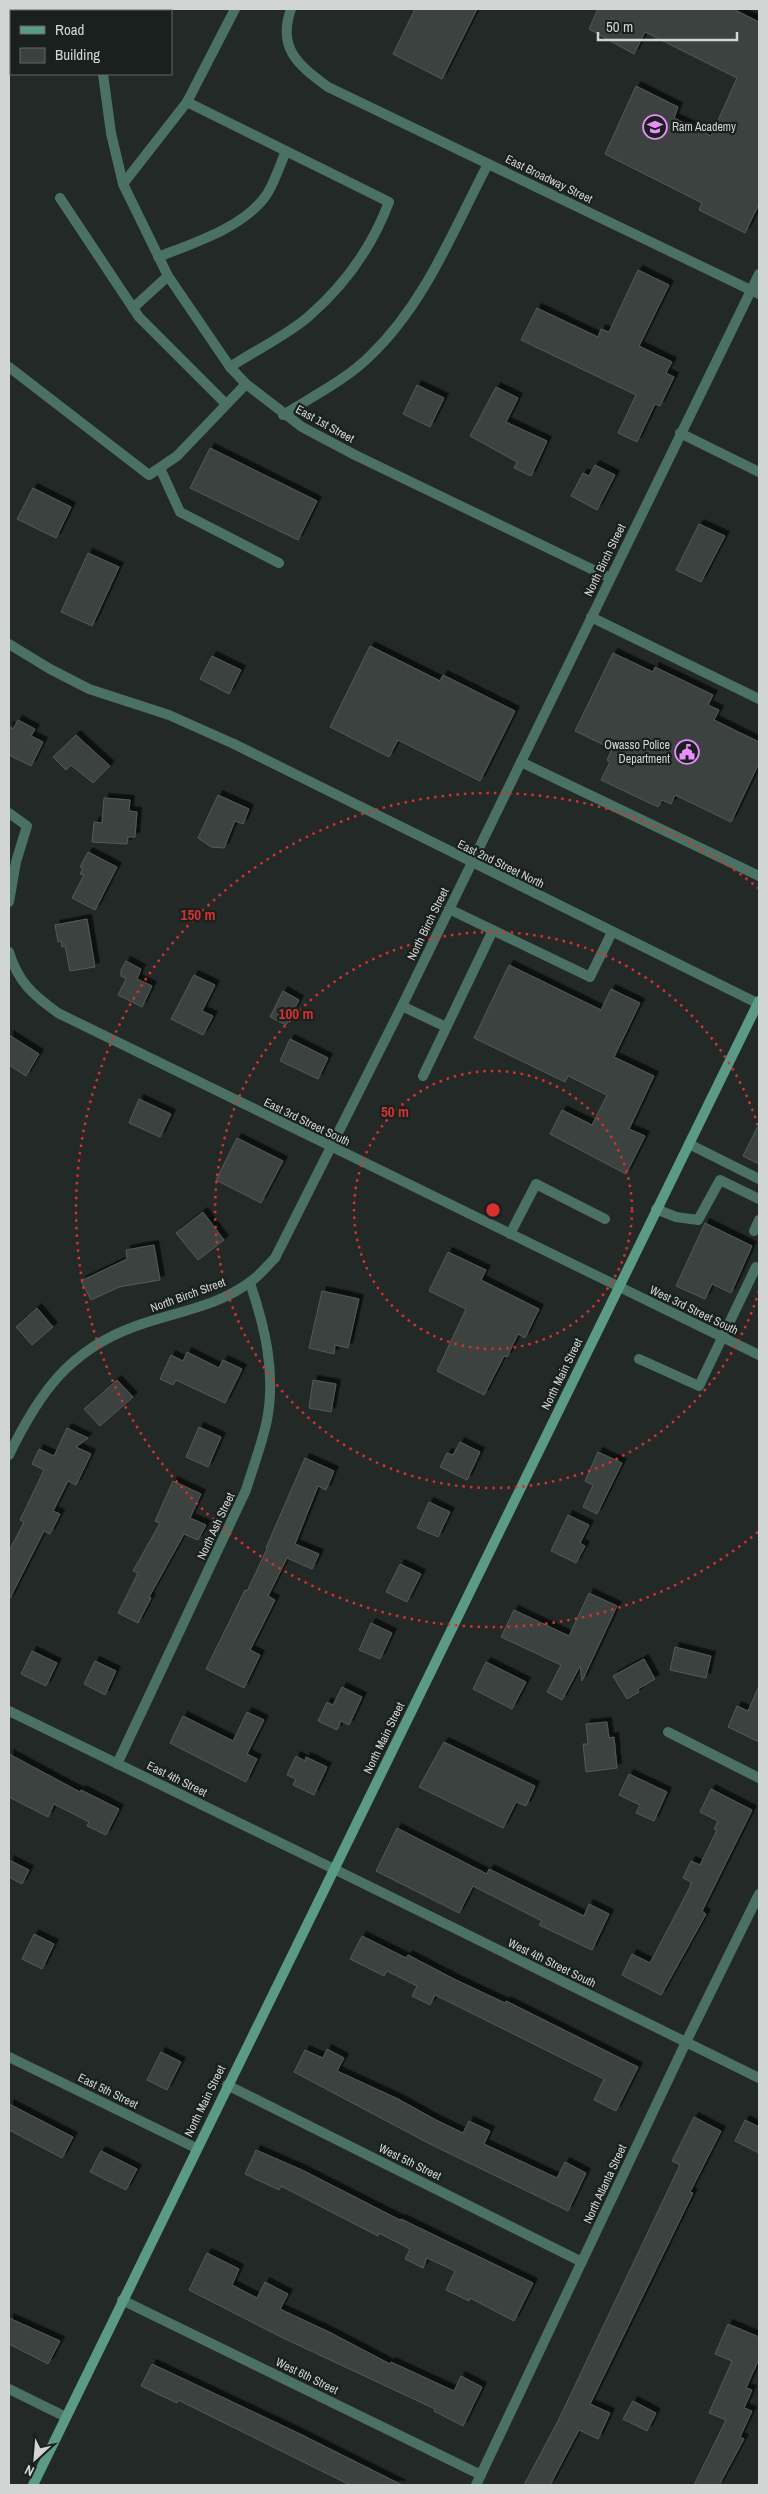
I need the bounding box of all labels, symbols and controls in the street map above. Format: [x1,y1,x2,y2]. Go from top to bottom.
legend [10,10,172,75]
scale bar [598,10,737,42]
text: 50 m [606,16,633,37]
text: Road [55,19,84,40]
text: Building [55,44,100,65]
school or university icon: Ram Academy [642,114,668,140]
place label: Ram Academy [672,119,736,135]
street label: East Broadway Street [503,151,596,207]
street label: East 1st Street [293,401,357,447]
street label: North Birch Street [581,521,630,599]
place label: Owasso Police Department [604,737,670,767]
public building icon: Owasso Police Department [674,739,700,765]
street label: East 2nd Street North [455,836,547,892]
street label: North Birch Street [404,885,453,963]
text: 150 m [181,904,215,925]
text: 100 m [279,1003,313,1024]
street label: East 3rd Street South [261,1094,353,1150]
text: 50 m [381,1101,409,1122]
centre of rings [484,1201,502,1219]
street label: North Birch Street [148,1274,228,1316]
street label: West 3rd Street South [647,1282,741,1338]
street label: North Main Street [538,1335,586,1412]
street label: North Ash Street [193,1490,239,1562]
street label: North Main Street [360,1699,408,1776]
street label: East 4th Street [144,1758,210,1801]
street label: West 4th Street South [505,1935,599,1991]
street label: North Main Street [181,2062,229,2139]
street label: East 5th Street [75,2070,141,2113]
street label: West 5th Street [376,2140,444,2184]
street label: North Atlanta Street [580,2141,631,2226]
street label: West 6th Street [273,2354,341,2398]
north arrow [10,2434,60,2484]
text: N [22,2461,37,2481]

